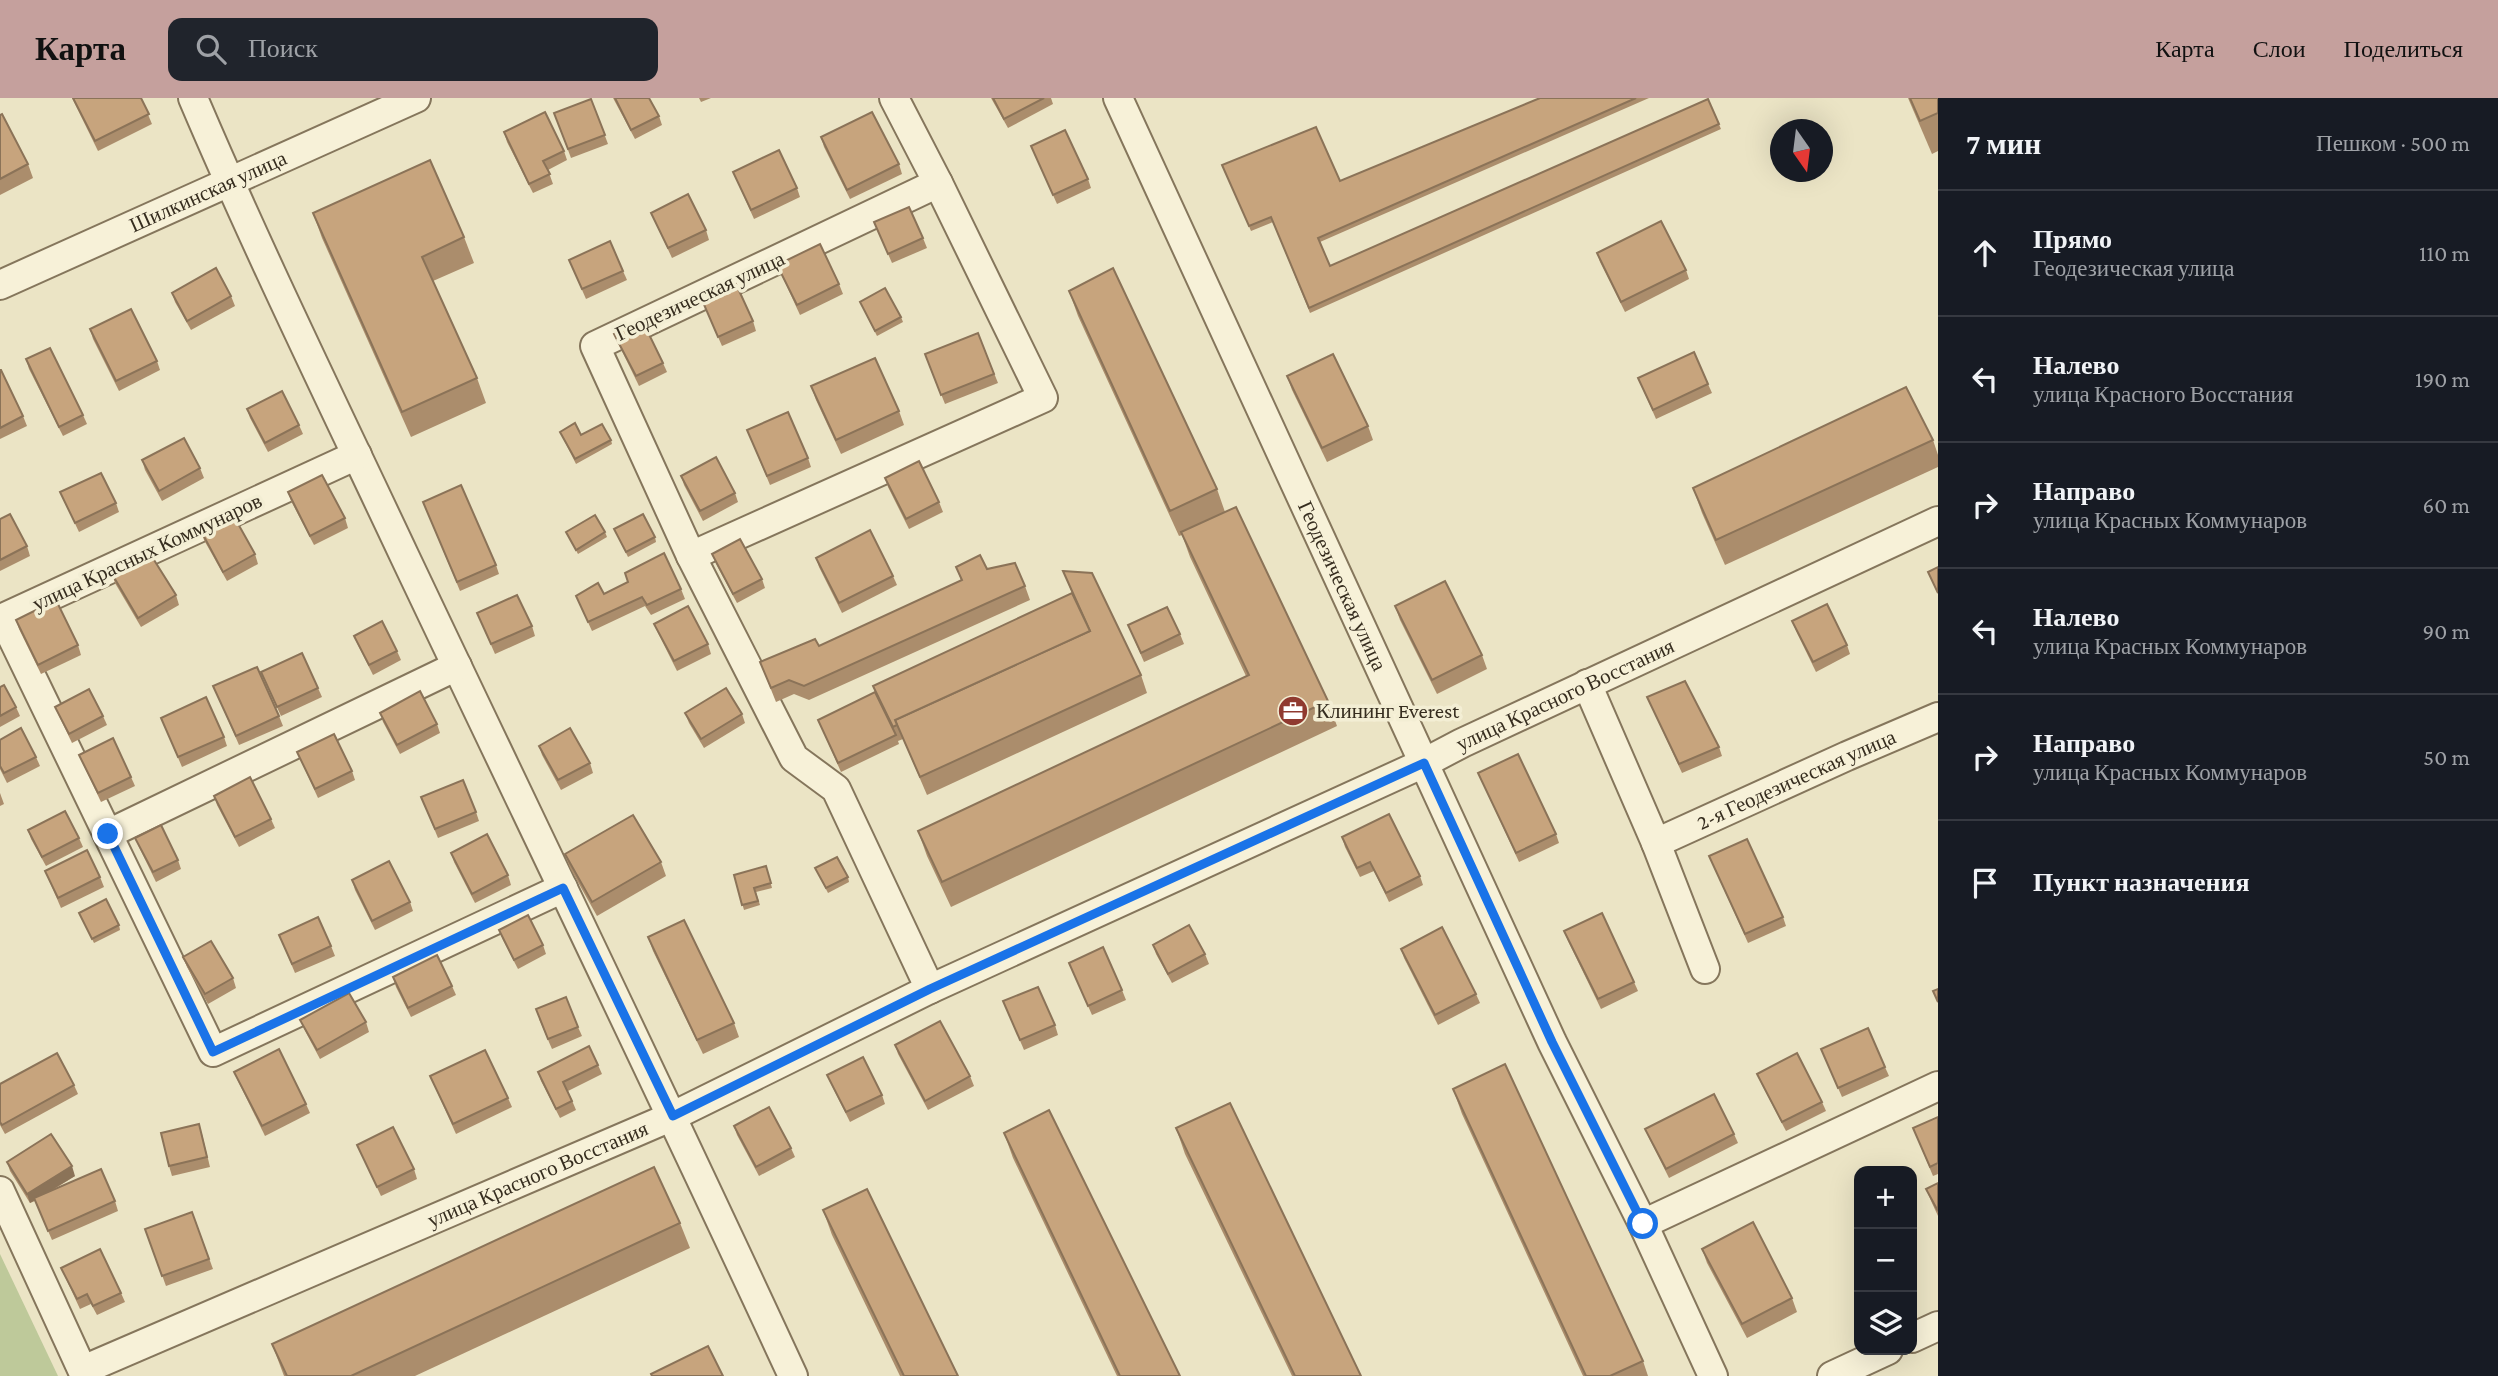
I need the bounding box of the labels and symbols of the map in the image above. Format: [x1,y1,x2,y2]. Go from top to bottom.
north arrow [1770,119,1833,182]
street label: Шилкинская улица [126,146,291,237]
street label: Геодезическая улица [612,246,789,346]
street label: улица Красных Коммунаров [28,488,266,616]
street label: Геодезическая улица [1293,497,1392,675]
street label: улица Красного Восстания [1452,634,1678,756]
office icon: Клининг Everest [1276,694,1310,728]
place label: Клининг Everest [1316,699,1460,723]
street label: 2-я Геодезическая улица [1693,724,1900,835]
route end [92,818,123,849]
street label: улица Красного Восстания [424,1116,652,1232]
route start [1627,1208,1658,1239]

